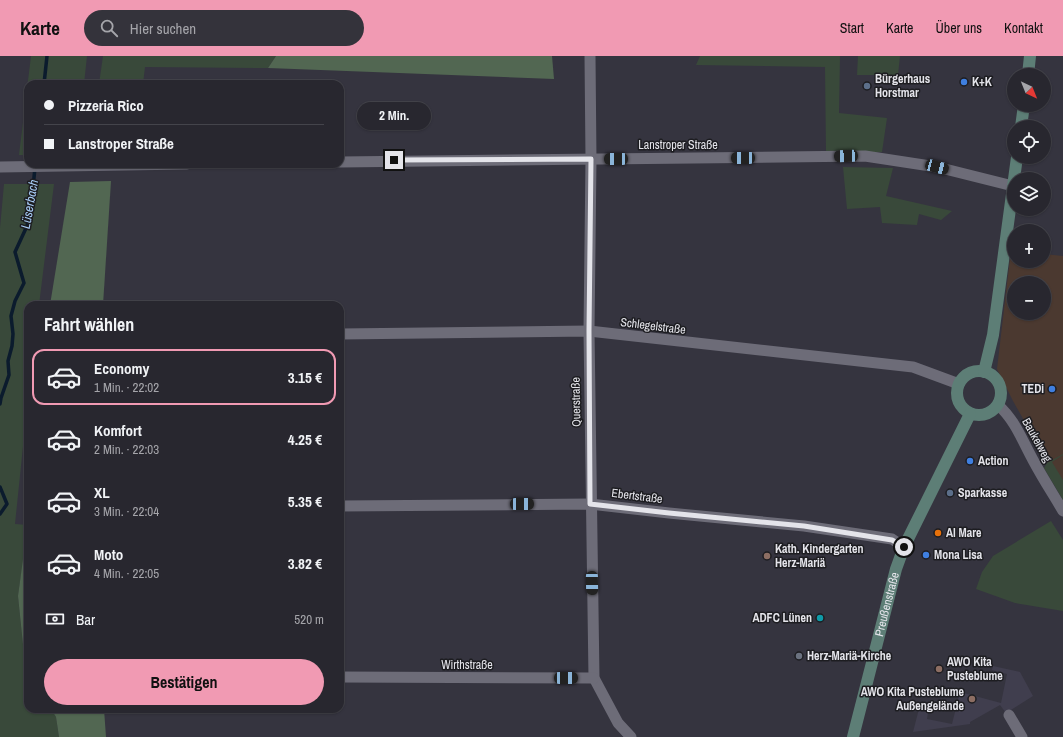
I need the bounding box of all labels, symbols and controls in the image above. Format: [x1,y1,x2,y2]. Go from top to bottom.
search box [84,10,364,46]
text: Karte [20,15,60,41]
icon: search [98,17,120,39]
text: Hier suchen [130,18,196,39]
text: Start [840,19,864,37]
text: Karte [886,19,913,37]
text: Über uns [935,19,982,37]
text: Kontakt [1004,19,1043,37]
north arrow [1007,68,1051,112]
map controls [1007,68,1051,320]
place label: Bürgerhaus Horstmar [875,71,931,101]
place label: K+K [972,74,993,90]
marker: K+K [959,77,969,87]
marker: Bürgerhaus Horstmar [862,81,872,91]
text: Pizzeria Rico [68,95,144,116]
callout: 2 Min. [357,102,431,130]
text: 2 Min. [379,107,409,124]
button: locate [1007,120,1051,164]
text: Lanstroper Straße [68,133,174,154]
street label: Lanstroper Straße [638,137,718,153]
car [834,150,858,162]
route end [385,151,403,169]
car [731,152,755,164]
car [604,153,628,165]
car [924,158,950,176]
button: layers [1007,172,1051,216]
water label: Lüserbach [17,178,42,230]
button: + [1007,224,1051,268]
button: − [1007,276,1051,320]
text: Fahrt wählen [44,312,134,337]
street label: Schlegelstraße [619,314,687,338]
text: Economy [94,358,149,379]
icon: car [46,359,82,395]
text: 3.15 € [288,367,322,388]
street label: Querstraße [568,377,584,427]
text: 1 Min. · 22:02 [94,379,159,396]
place label: TEDi [1022,381,1044,397]
marker: TEDi [1047,384,1057,394]
street label: Baukelweg [1018,415,1056,465]
text: Komfort [94,420,142,441]
icon: car [46,421,82,457]
text: 4.25 € [288,429,322,450]
text: 2 Min. · 22:03 [94,441,159,458]
place label: Action [978,453,1009,469]
marker: Action [965,456,975,466]
text: XL [94,482,110,503]
icon: car [46,483,82,519]
street label: Ebertstraße [611,485,663,507]
place label: Sparkasse [958,485,1008,501]
marker: Sparkasse [945,488,955,498]
text: 5.35 € [288,491,322,512]
car [510,498,534,510]
text: 3 Min. · 22:04 [94,503,159,520]
place label: Al Mare [946,525,982,541]
marker: Al Mare [933,528,943,538]
route start [895,538,913,556]
place label: Kath. Kindergarten Herz-Mariä [775,541,864,571]
text: Moto [94,544,123,565]
icon: car [46,545,82,581]
place label: Mona Lisa [934,547,983,563]
marker: Mona Lisa [921,550,931,560]
marker: Kath. Kindergarten Herz-Mariä [762,551,772,561]
text: 3.82 € [288,553,322,574]
text: 4 Min. · 22:05 [94,565,159,582]
street label: Preußenstraße [871,570,903,638]
car [586,571,598,595]
icon: cash [44,608,66,630]
text: Bar [76,609,95,630]
place label: ADFC Lünen [752,610,812,626]
text: 520 m [294,611,324,628]
marker: ADFC Lünen [815,613,825,623]
place label: Herz-Mariä-Kirche [807,648,892,664]
marker: Herz-Mariä-Kirche [794,651,804,661]
place label: AWO Kita Pusteblume [947,654,1003,684]
street label: Wirthstraße [441,657,493,673]
button: Bestätigen [44,659,324,705]
marker: AWO Kita Pusteblume [934,664,944,674]
car [554,672,578,684]
place label: AWO Kita Pusteblume Außengelände [861,684,965,714]
marker: AWO Kita Pusteblume Außengelände [967,694,977,704]

